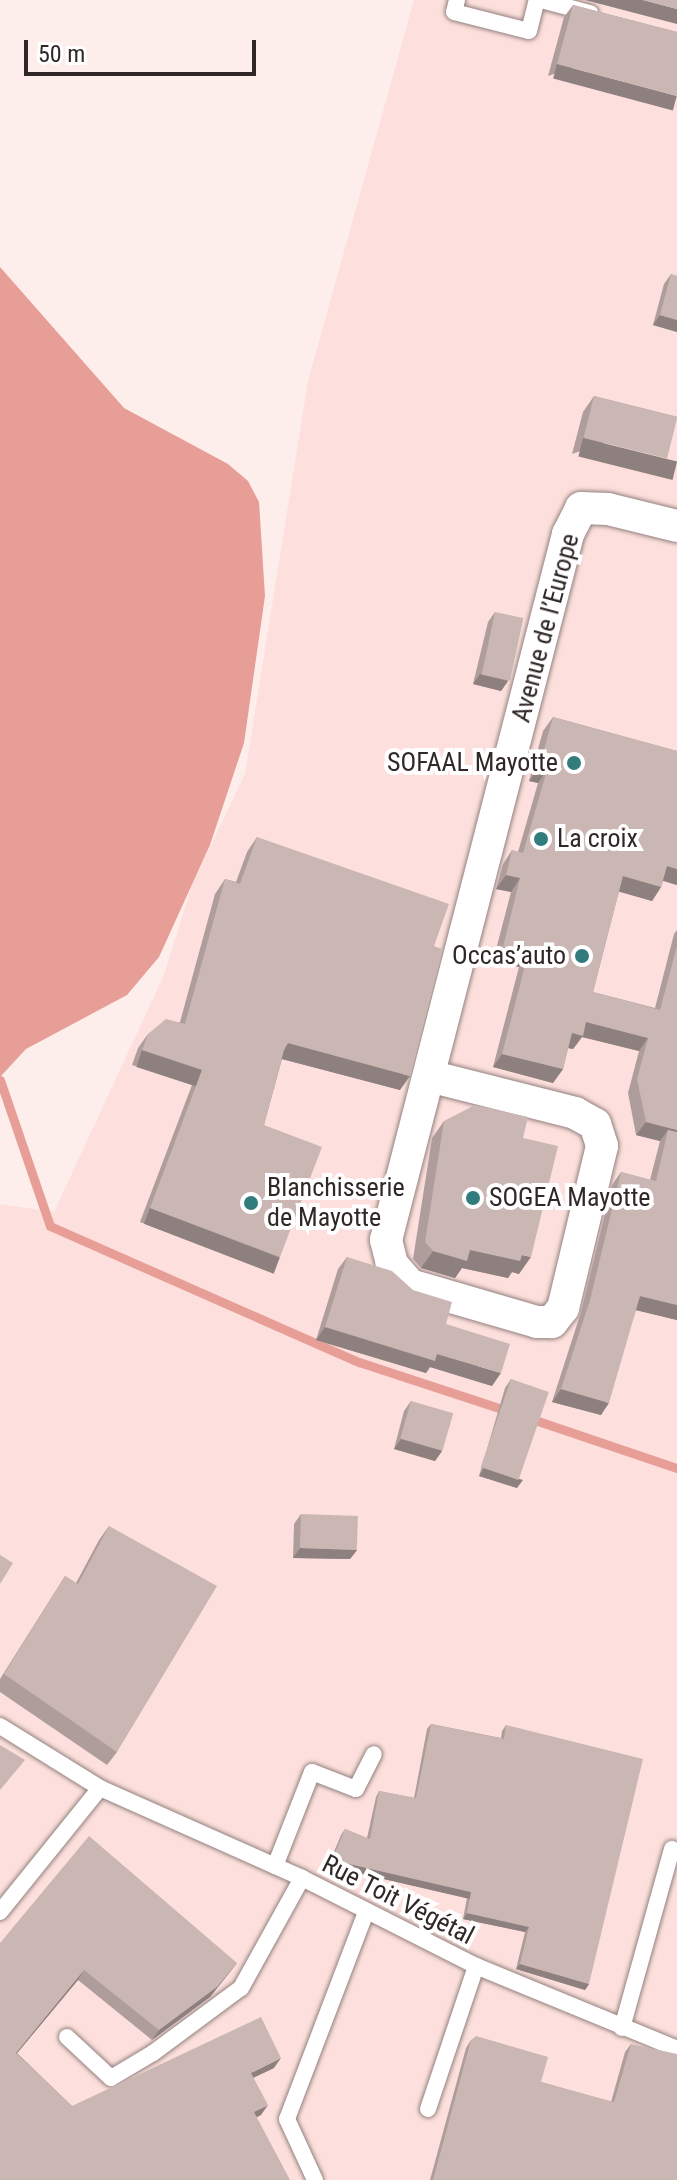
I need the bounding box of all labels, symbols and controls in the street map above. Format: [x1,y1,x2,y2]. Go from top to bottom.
scale bar [28,24,260,74]
text: 50 m [38,40,85,68]
street label: Avenue de l’Europe [506,530,586,726]
place label: SOFAAL Mayotte [387,747,558,779]
marker: SOFAAL Mayotte [565,754,583,772]
place label: La croix [557,823,638,855]
marker: La croix [532,830,550,848]
place label: Occas’auto [452,940,566,972]
marker: Occas’auto [573,947,591,965]
place label: Blanchisserie de Mayotte [267,1172,405,1234]
place label: SOGEA Mayotte [489,1182,651,1214]
marker: SOGEA Mayotte [464,1189,482,1207]
marker: Blanchisserie de Mayotte [242,1194,260,1212]
street label: Rue Toit Végétal [317,1848,479,1952]

